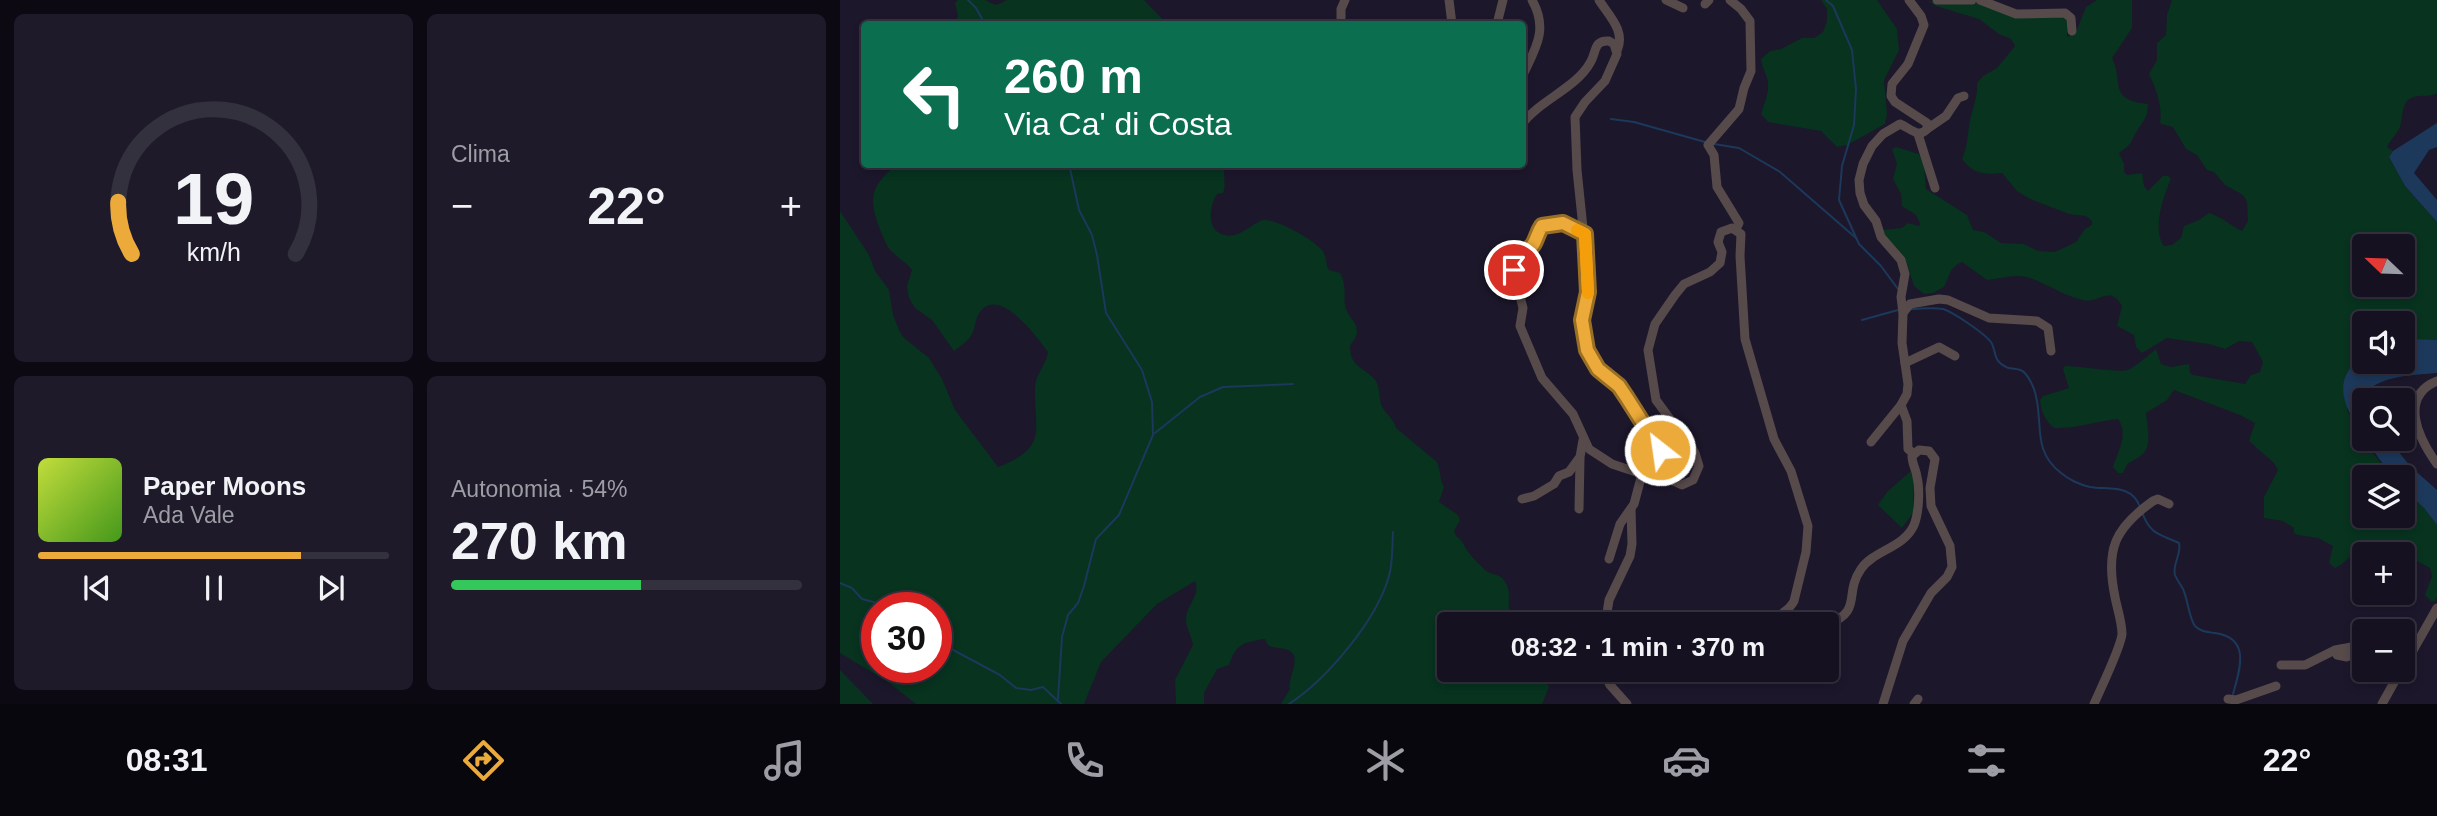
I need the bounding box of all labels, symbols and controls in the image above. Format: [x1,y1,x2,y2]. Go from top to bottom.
icon: left [889,49,980,140]
text: 260 m [1004,49,1143,103]
text: Via Ca' di Costa [1004,106,1232,142]
text: Clima [451,141,510,167]
text: 19 [173,158,254,239]
text: 22° [587,177,666,235]
text: − [451,185,473,227]
text: + [780,185,802,227]
north arrow [2352,234,2415,298]
map controls [2352,234,2415,682]
text: km/h [186,238,241,266]
pin [1484,240,1544,300]
icon: arrive [1495,251,1533,289]
button: sound [2352,311,2415,374]
button: search [2352,388,2415,451]
position arrow [1623,413,1697,487]
button: layers [2352,465,2415,528]
text: Paper Moons [143,471,306,501]
text: Autonomia · 54% [451,476,627,502]
text: Ada Vale [143,502,235,528]
text: 270 km [451,512,627,570]
button: + [2352,542,2415,605]
icon: previous [78,569,116,607]
icon: pause [195,569,233,607]
icon: next [312,569,350,607]
speed limit sign: 30 [861,592,952,683]
button: − [2352,619,2415,682]
text: 08:32 · 1 min · 370 m [1511,632,1765,662]
icon: directions [459,736,508,785]
icon: music [760,736,809,785]
icon: phone [1060,736,1109,785]
icon: climate [1361,736,1410,785]
icon: car [1662,736,1711,785]
icon: filters [1962,736,2011,785]
text: 08:31 [126,742,208,778]
text: 22° [2263,742,2311,778]

